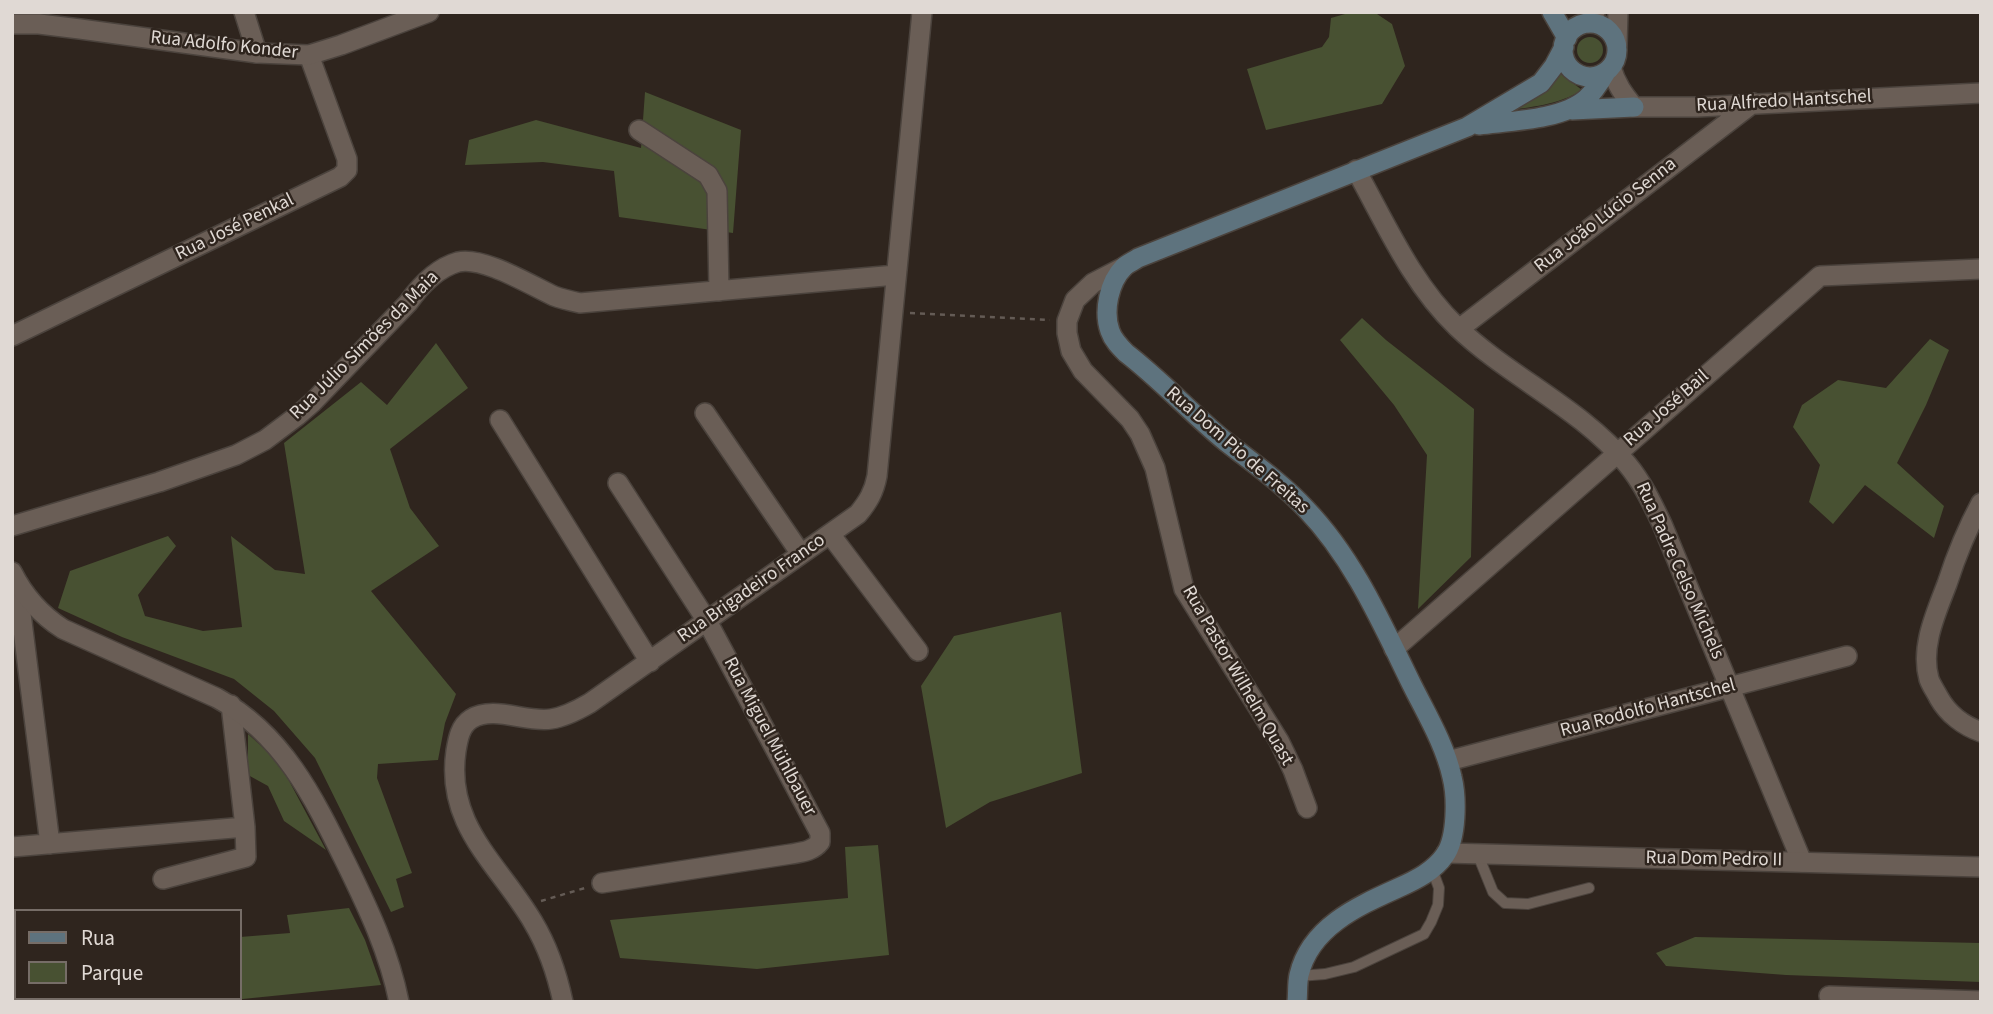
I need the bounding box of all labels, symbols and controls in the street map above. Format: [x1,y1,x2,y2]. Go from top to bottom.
street label: Rua Adolfo Konder [149,27,299,65]
street label: Rua Alfredo Hantschel [1696,86,1872,118]
street label: Rua João Lúcio Senna [1530,153,1682,279]
street label: Rua José Penkal [172,190,298,266]
street label: Rua Júlio Simões da Maia [286,267,444,425]
street label: Rua José Bail [1620,366,1714,452]
street label: Rua Dom Pio de Freitas [1161,383,1313,519]
street label: Rua Padre Celso Michels [1630,479,1728,663]
street label: Rua Brigadeiro Franco [674,530,830,648]
street label: Rua Pastor Wilhelm Quast [1176,582,1298,770]
street label: Rua Miguel Mühlbauer [718,654,820,820]
street label: Rua Rodolfo Hantschel [1558,675,1738,743]
street label: Rua Dom Pedro II [1645,847,1783,873]
legend [14,909,242,1000]
text: Rua [81,923,115,953]
text: Parque [81,958,143,988]

